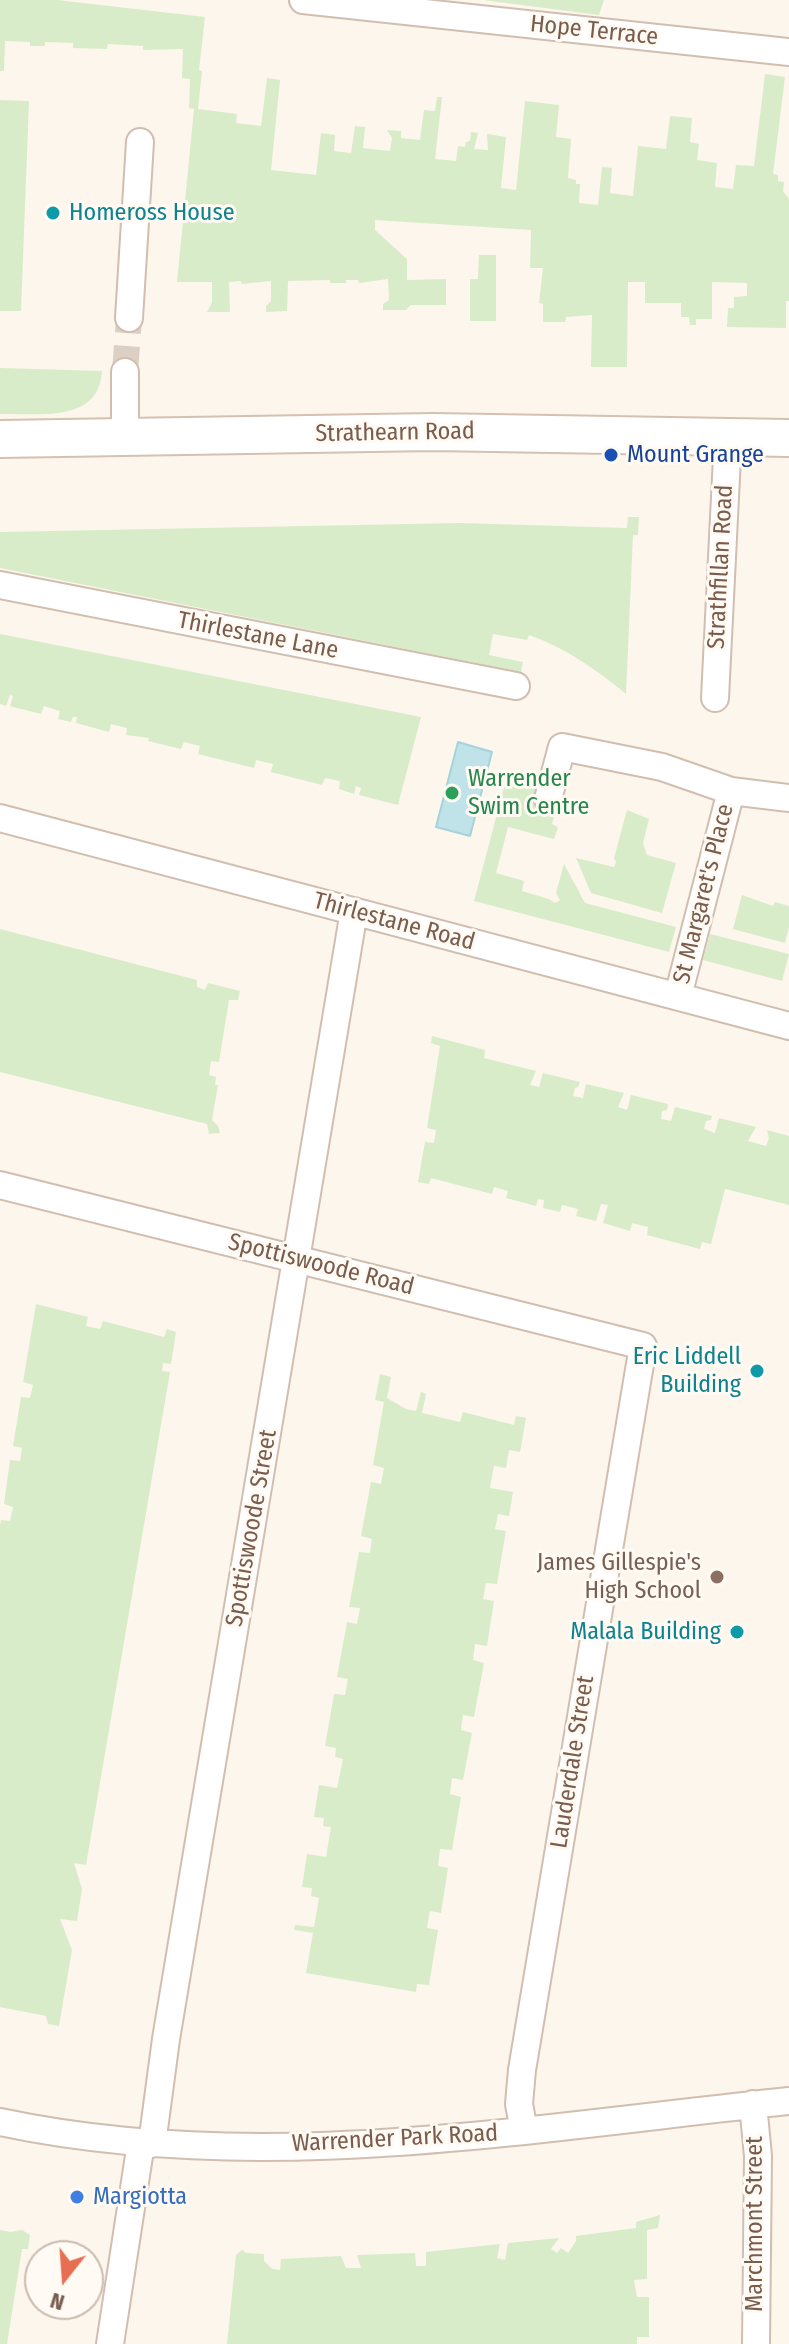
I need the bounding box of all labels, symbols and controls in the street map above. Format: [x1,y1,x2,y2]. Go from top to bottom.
street label: Hope Terrace [529,10,659,52]
place label: Homeross House [69,199,235,227]
marker: Homeross House [44,204,62,222]
street label: Strathearn Road [315,417,475,449]
place label: Mount Grange [627,441,764,469]
marker: Mount Grange [602,446,620,464]
street label: Strathfillan Road [702,484,740,650]
street label: Thirlestane Lane [175,606,341,666]
place label: Warrender Swim Centre [468,765,589,821]
marker: Warrender Swim Centre [443,784,461,802]
street label: St Margaret's Place [668,801,740,987]
street label: Thirlestane Road [310,887,478,957]
street label: Spottiswoode Road [225,1228,417,1302]
place label: Eric Liddell Building [633,1343,741,1399]
marker: Eric Liddell Building [748,1362,766,1380]
street label: Spottiswoode Street [221,1427,283,1629]
place label: James Gillespie's High School [537,1549,701,1605]
marker: James Gillespie's High School [708,1568,726,1586]
place label: Malala Building [570,1618,721,1646]
marker: Malala Building [728,1623,746,1641]
street label: Lauderdale Street [545,1674,601,1850]
street label: Warrender Park Road [291,2119,499,2159]
street label: Marchmont Street [741,2136,769,2312]
place label: Margiotta [93,2183,187,2211]
marker: Margiotta [68,2188,86,2206]
north arrow [24,2240,104,2320]
text: N [47,2287,68,2316]

